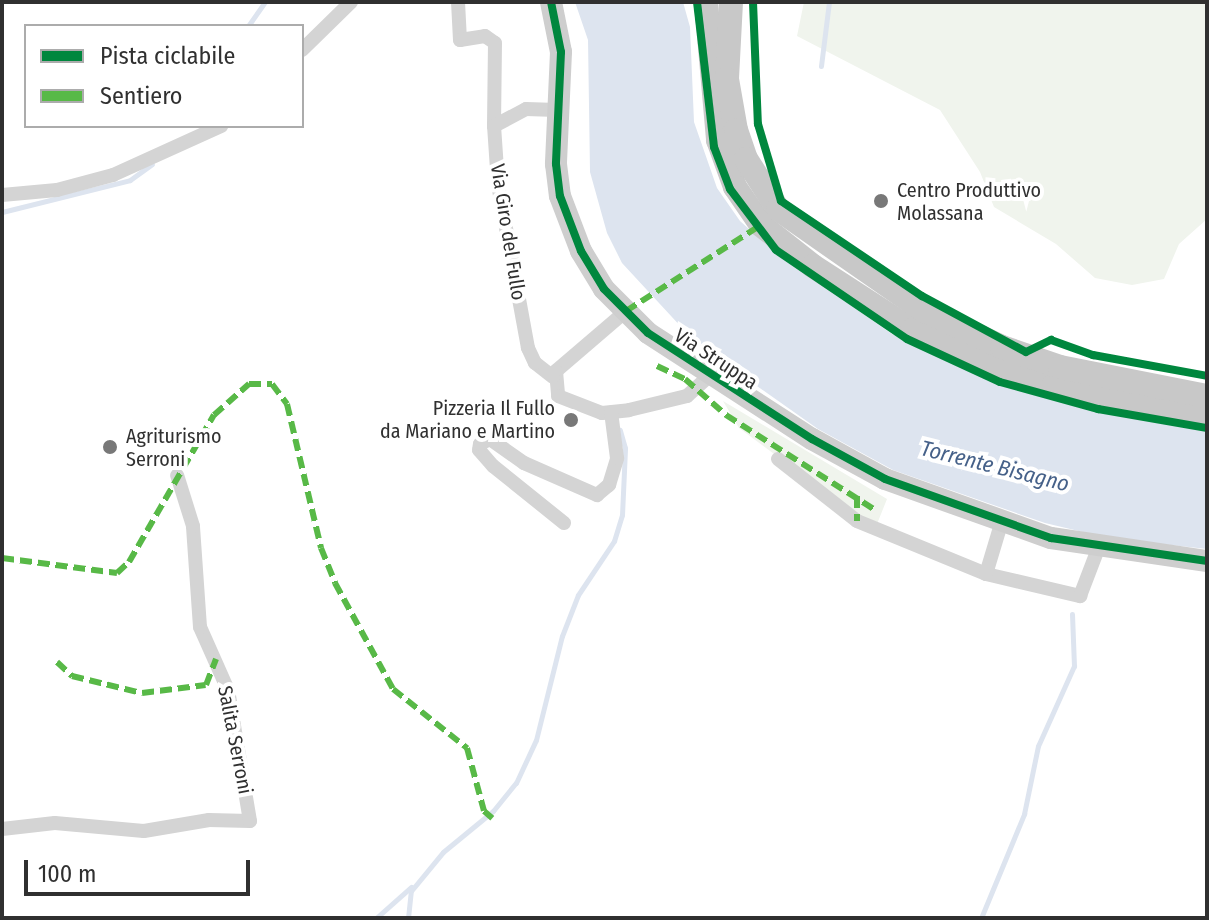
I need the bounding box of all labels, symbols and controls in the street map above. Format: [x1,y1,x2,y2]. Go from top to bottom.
legend [24,24,304,128]
text: Pista ciclabile [100,42,235,70]
text: Sentiero [100,82,183,110]
street label: Via Giro del Fullo [485,162,531,302]
place label: Centro Produttivo Molassana [897,178,1041,225]
marker: Centro Produttivo Molassana [872,192,890,210]
street label: Via Struppa [670,323,762,395]
place label: Pizzeria Il Fullo da Mariano e Martino [380,396,555,443]
marker: Pizzeria Il Fullo da Mariano e Martino [562,411,580,429]
place label: Agriturismo Serroni [126,424,221,471]
water label: Torrente Bisagno [918,435,1072,497]
marker: Agriturismo Serroni [101,438,119,456]
street label: Salita Serroni [213,684,257,796]
scale bar [28,844,254,894]
text: 100 m [38,860,96,888]

